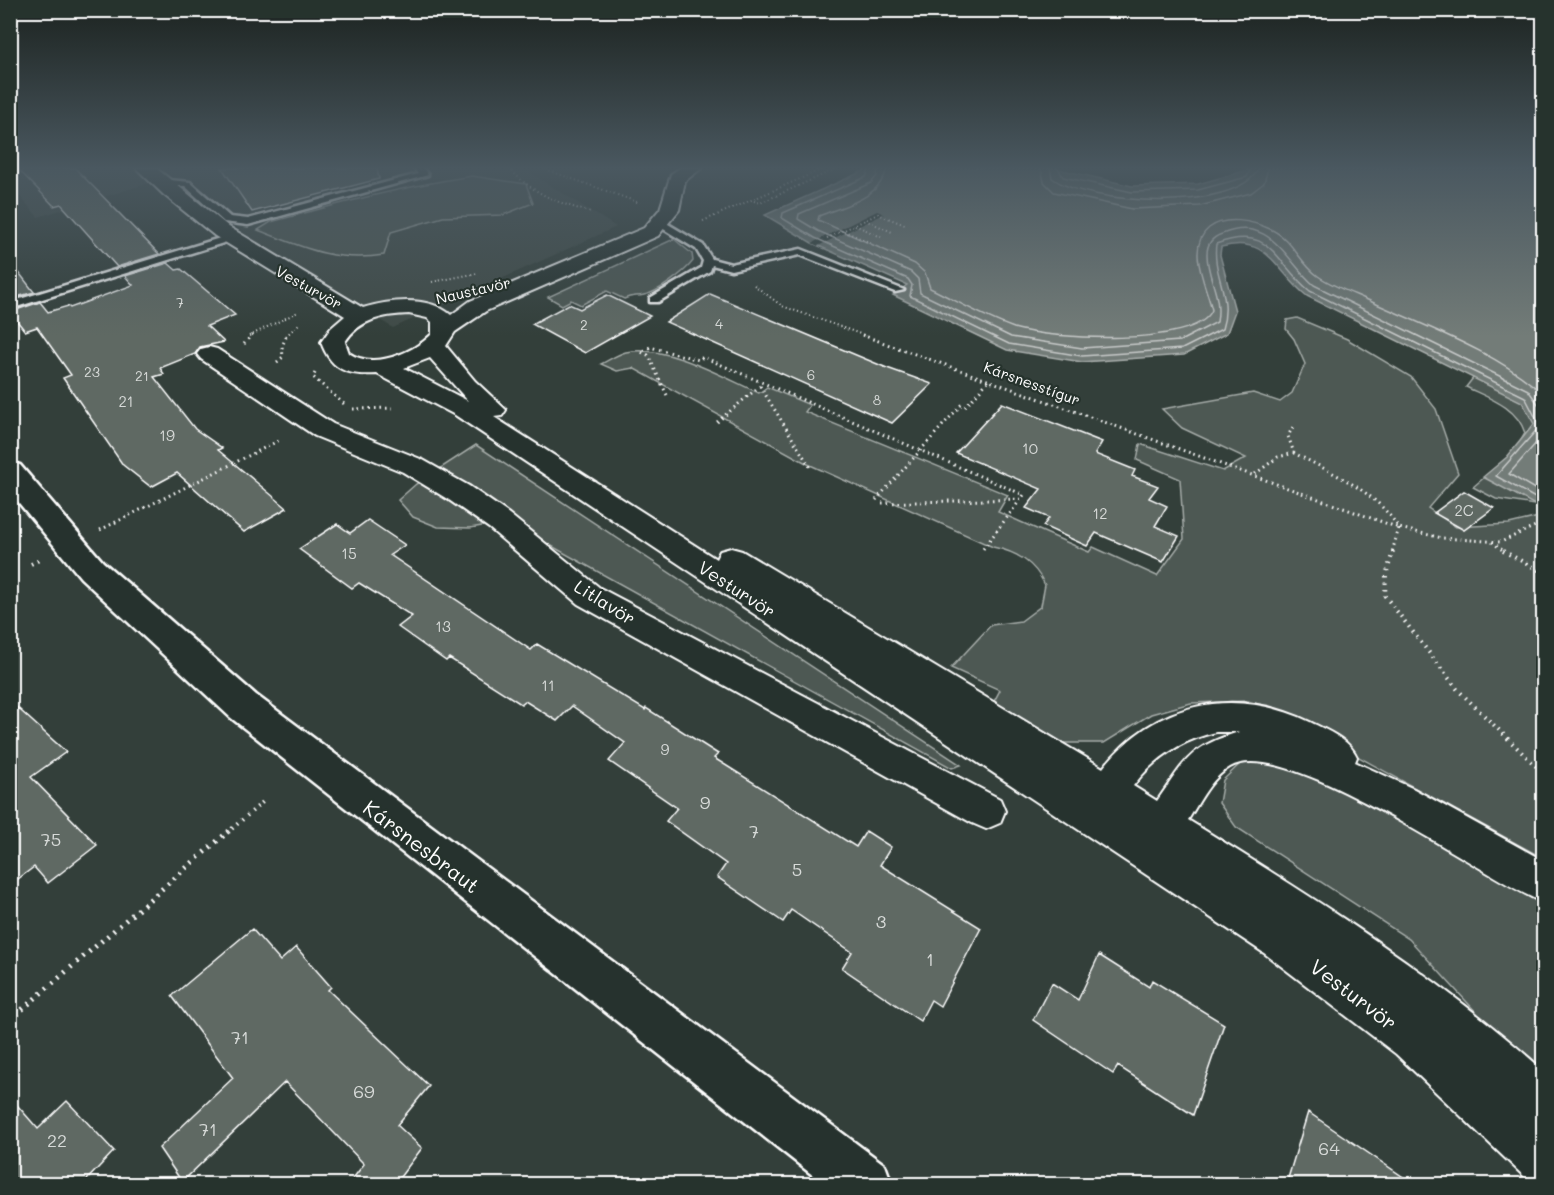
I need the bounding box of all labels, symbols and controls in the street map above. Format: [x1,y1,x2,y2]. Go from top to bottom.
street label: Vesturvör [272,261,346,313]
street label: Naustavör [434,272,512,308]
house number: 7 [176,293,184,312]
house number: 4 [715,314,724,333]
house number: 2 [580,315,588,334]
street label: Kársnesstígur [981,356,1083,410]
house number: 23 [84,362,100,381]
house number: 6 [807,365,815,384]
house number: 21 [135,366,149,385]
house number: 8 [873,390,881,409]
house number: 21 [118,391,134,411]
house number: 19 [159,425,175,445]
house number: 10 [1022,438,1038,458]
house number: 2C [1454,500,1474,520]
house number: 12 [1092,503,1108,523]
house number: 15 [341,543,357,563]
street label: Vesturvör [694,555,780,623]
street label: Litlavör [570,574,640,630]
house number: 13 [435,616,451,636]
house number: 11 [541,675,555,695]
house number: 9 [661,739,670,759]
house number: 9 [700,790,711,814]
street label: Kársnesbraut [358,793,486,899]
house number: 7 [749,819,759,843]
house number: 75 [41,827,61,851]
house number: 5 [792,857,802,881]
house number: 3 [876,909,886,933]
house number: 1 [926,947,934,971]
street label: Vesturvör [1305,952,1403,1036]
house number: 71 [231,1025,249,1049]
house number: 69 [353,1079,375,1103]
house number: 71 [199,1117,217,1141]
house number: 22 [47,1128,67,1152]
house number: 64 [1318,1136,1340,1160]

